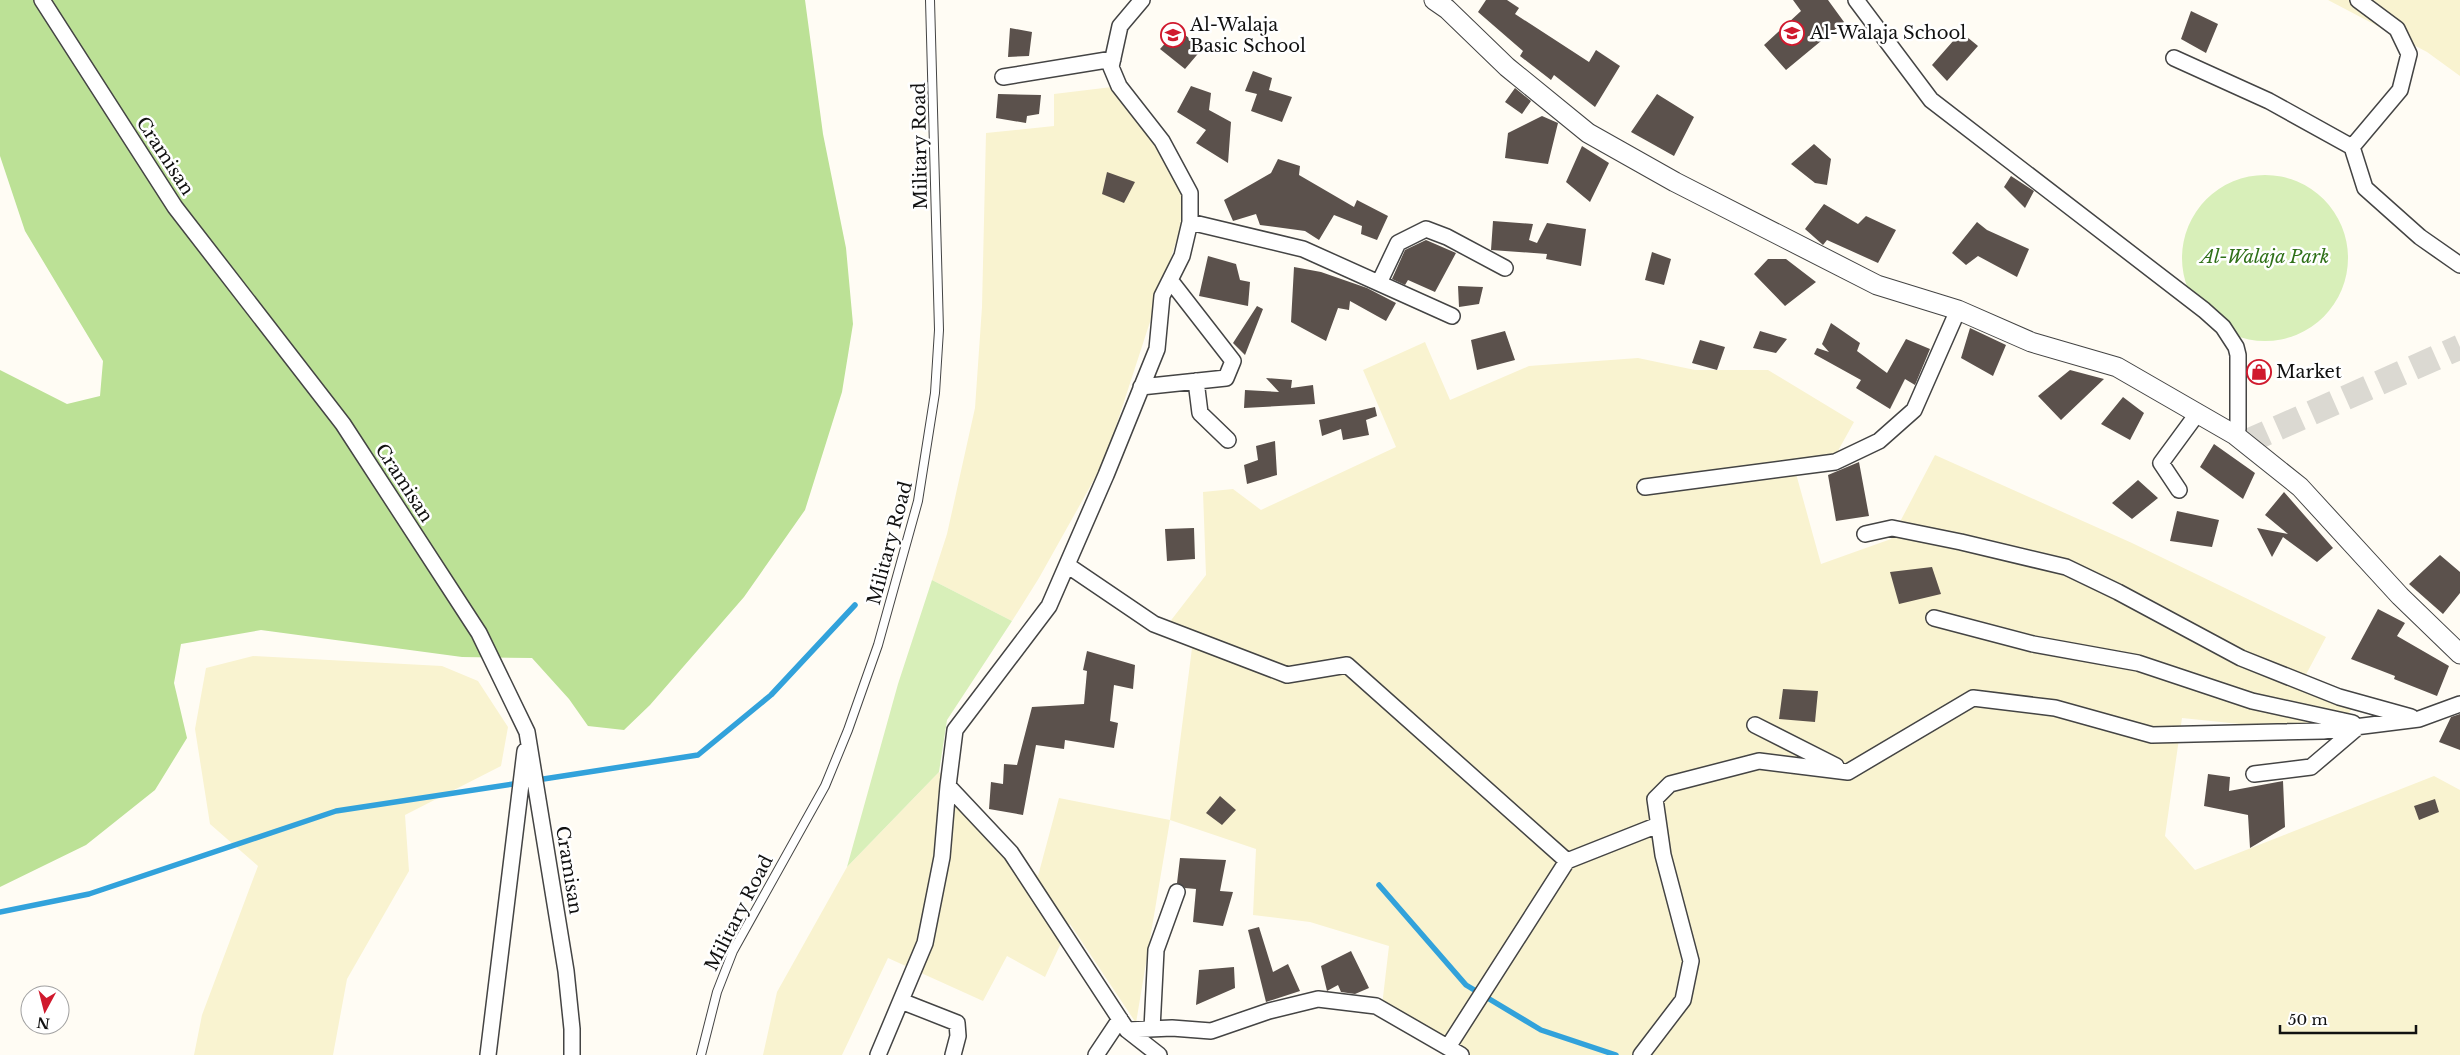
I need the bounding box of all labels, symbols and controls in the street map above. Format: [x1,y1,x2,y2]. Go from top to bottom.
place label: Al-Walaja Basic School [1189,14,1306,57]
school or university icon: Al-Walaja School [1779,20,1805,46]
school or university icon: Al-Walaja Basic School [1160,22,1186,48]
place label: Al-Walaja School [1809,22,1966,44]
street label: Military Road [908,82,932,210]
street label: Cramisan [132,113,198,199]
park label: Al-Walaja Park [2199,246,2329,268]
shop icon: Market [2246,359,2272,385]
place label: Market [2276,361,2342,383]
street label: Cramisan [371,440,437,526]
street label: Military Road [863,479,917,607]
street label: Cramisan [551,824,587,916]
street label: Military Road [700,851,778,975]
north arrow [20,985,70,1035]
scale bar [2280,1002,2416,1034]
text: 50 m [2288,1010,2328,1029]
text: N [36,1013,51,1033]

